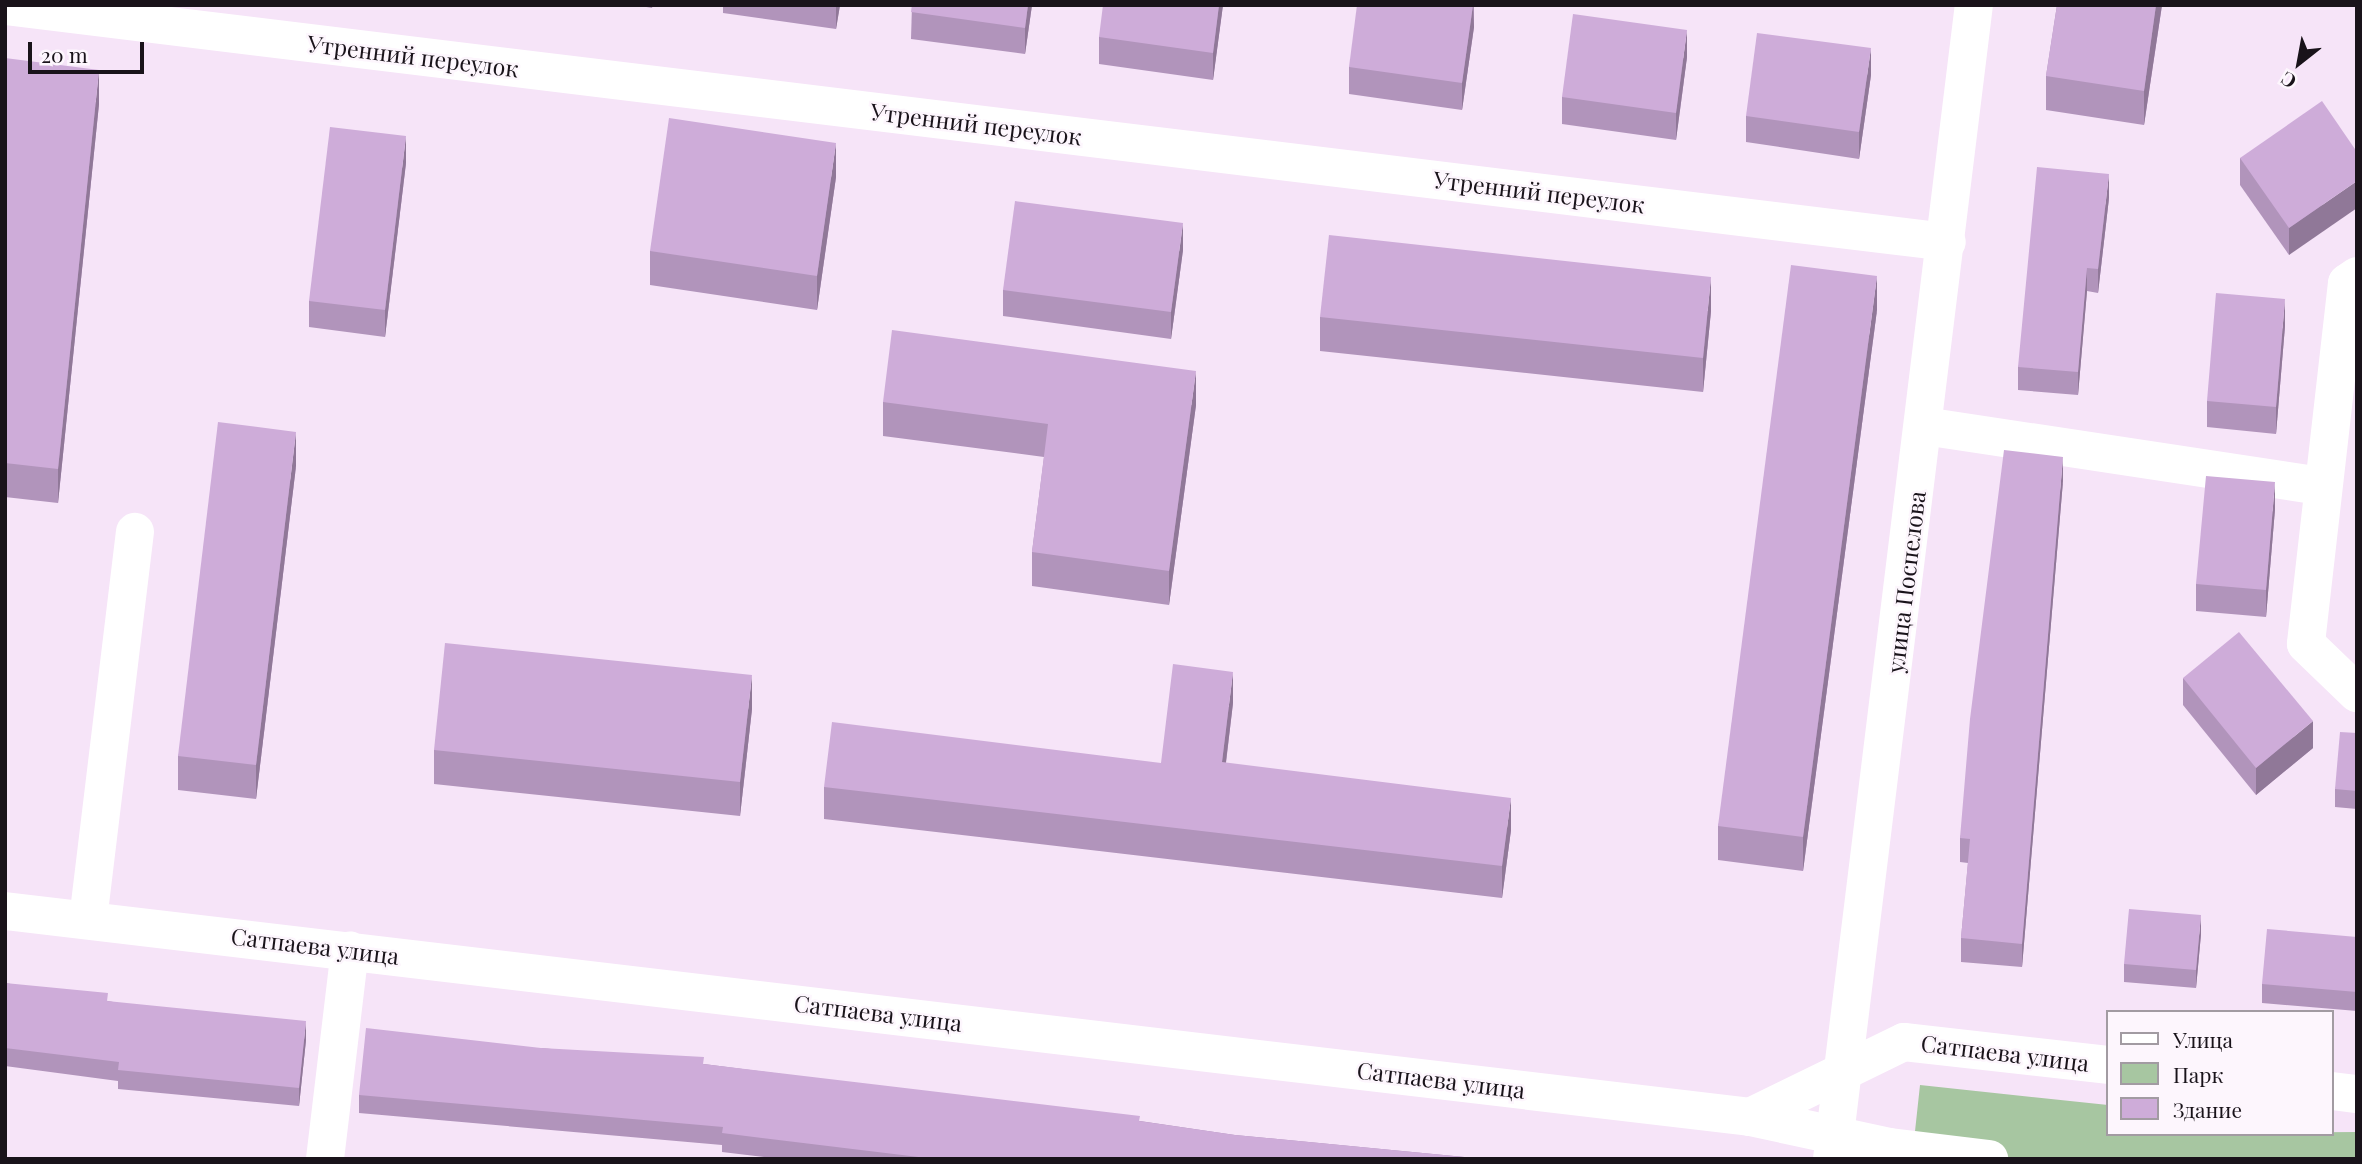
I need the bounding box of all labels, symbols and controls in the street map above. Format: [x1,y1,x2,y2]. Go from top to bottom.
scale bar [32,28,147,72]
north arrow [2264,28,2334,98]
street label: Утренний переулок [306,29,520,83]
text: 20 m [41,40,88,68]
text: С [2276,66,2301,96]
street label: Утренний переулок [869,97,1083,151]
street label: Утренний переулок [1432,165,1646,219]
street label: улица Поспелова [1881,489,1931,675]
street label: Сатпаева улица [229,922,401,970]
street label: Сатпаева улица [792,989,964,1037]
legend [2106,1010,2334,1136]
text: Улица [2173,1025,2233,1053]
street label: Сатпаева улица [1919,1029,2091,1077]
street label: Сатпаева улица [1355,1056,1527,1104]
text: Парк [2173,1060,2223,1088]
text: Здание [2173,1095,2242,1123]

